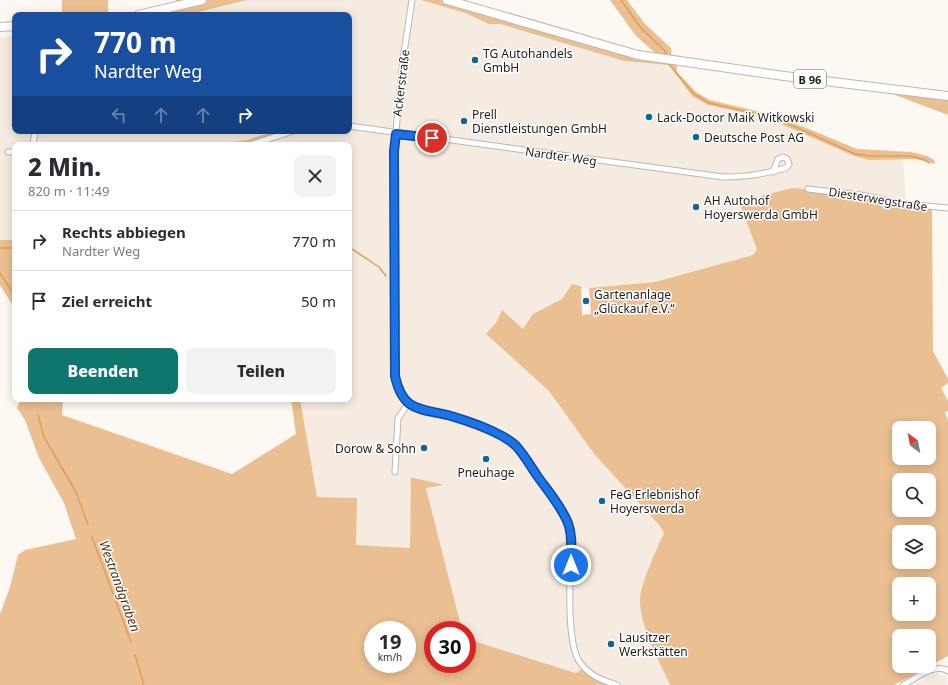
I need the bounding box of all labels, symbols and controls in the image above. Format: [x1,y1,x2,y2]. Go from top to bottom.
text: 770 m [94,23,177,61]
icon: right [28,28,80,80]
place label: TG Autohandels GmbH [483,45,573,76]
street label: Ackerstraße [388,48,414,118]
marker: TG Autohandels GmbH [470,55,480,65]
text: Nardter Weg [94,59,202,83]
road number: B 96 [794,70,826,88]
icon: left [108,104,130,126]
icon: ahead [150,104,172,126]
icon: ahead [192,104,214,126]
icon: right [234,104,256,126]
place label: Prell Dienstleistungen GmbH [472,106,607,137]
place label: Lack-Doctor Maik Witkowski [657,109,814,126]
marker: Lack-Doctor Maik Witkowski [644,112,654,122]
marker: Prell Dienstleistungen GmbH [459,116,469,126]
pin [415,121,449,155]
icon: arrive [421,127,443,149]
place label: Deutsche Post AG [704,129,804,146]
marker: Deutsche Post AG [691,132,701,142]
street label: Nardter Weg [524,143,598,169]
text: 2 Min. [28,150,101,183]
button: close [294,155,336,197]
text: 820 m · 11:49 [28,182,109,200]
street label: Diesterwegstraße [827,183,929,215]
place label: AH Autohof Hoyerswerda GmbH [704,192,818,223]
marker: AH Autohof Hoyerswerda GmbH [691,202,701,212]
text: Rechts abbiegen [62,222,186,242]
icon: right [28,230,50,252]
text: 770 m [292,231,336,251]
text: Nardter Weg [62,242,140,260]
place label: Gartenanlage „Glückauf e.V.“ [594,286,675,317]
icon: arrive [28,290,50,312]
text: Ziel erreicht [62,291,152,311]
text: 50 m [301,291,336,311]
marker: Gartenanlage „Glückauf e.V.“ [581,296,591,306]
button: Beenden [28,348,178,394]
button: Teilen [186,348,336,394]
north arrow [892,421,936,465]
map controls [892,421,936,673]
place label: Dorow & Sohn [335,440,416,457]
marker: Dorow & Sohn [419,443,429,453]
marker: Pneuhage [481,454,491,464]
place label: Pneuhage [457,464,515,481]
button: search [892,473,936,517]
place label: FeG Erlebnishof Hoyerswerda [610,486,700,517]
marker: FeG Erlebnishof Hoyerswerda [597,496,607,506]
button: layers [892,525,936,569]
water label: Westrandgraben [95,538,145,634]
position arrow [550,544,592,586]
button: + [892,577,936,621]
speed limit sign: 30 [424,621,476,673]
text: 19 [379,628,401,655]
place label: Lausitzer Werkstätten [619,629,688,660]
button: − [892,629,936,673]
marker: Lausitzer Werkstätten [606,639,616,649]
text: km/h [378,650,402,664]

